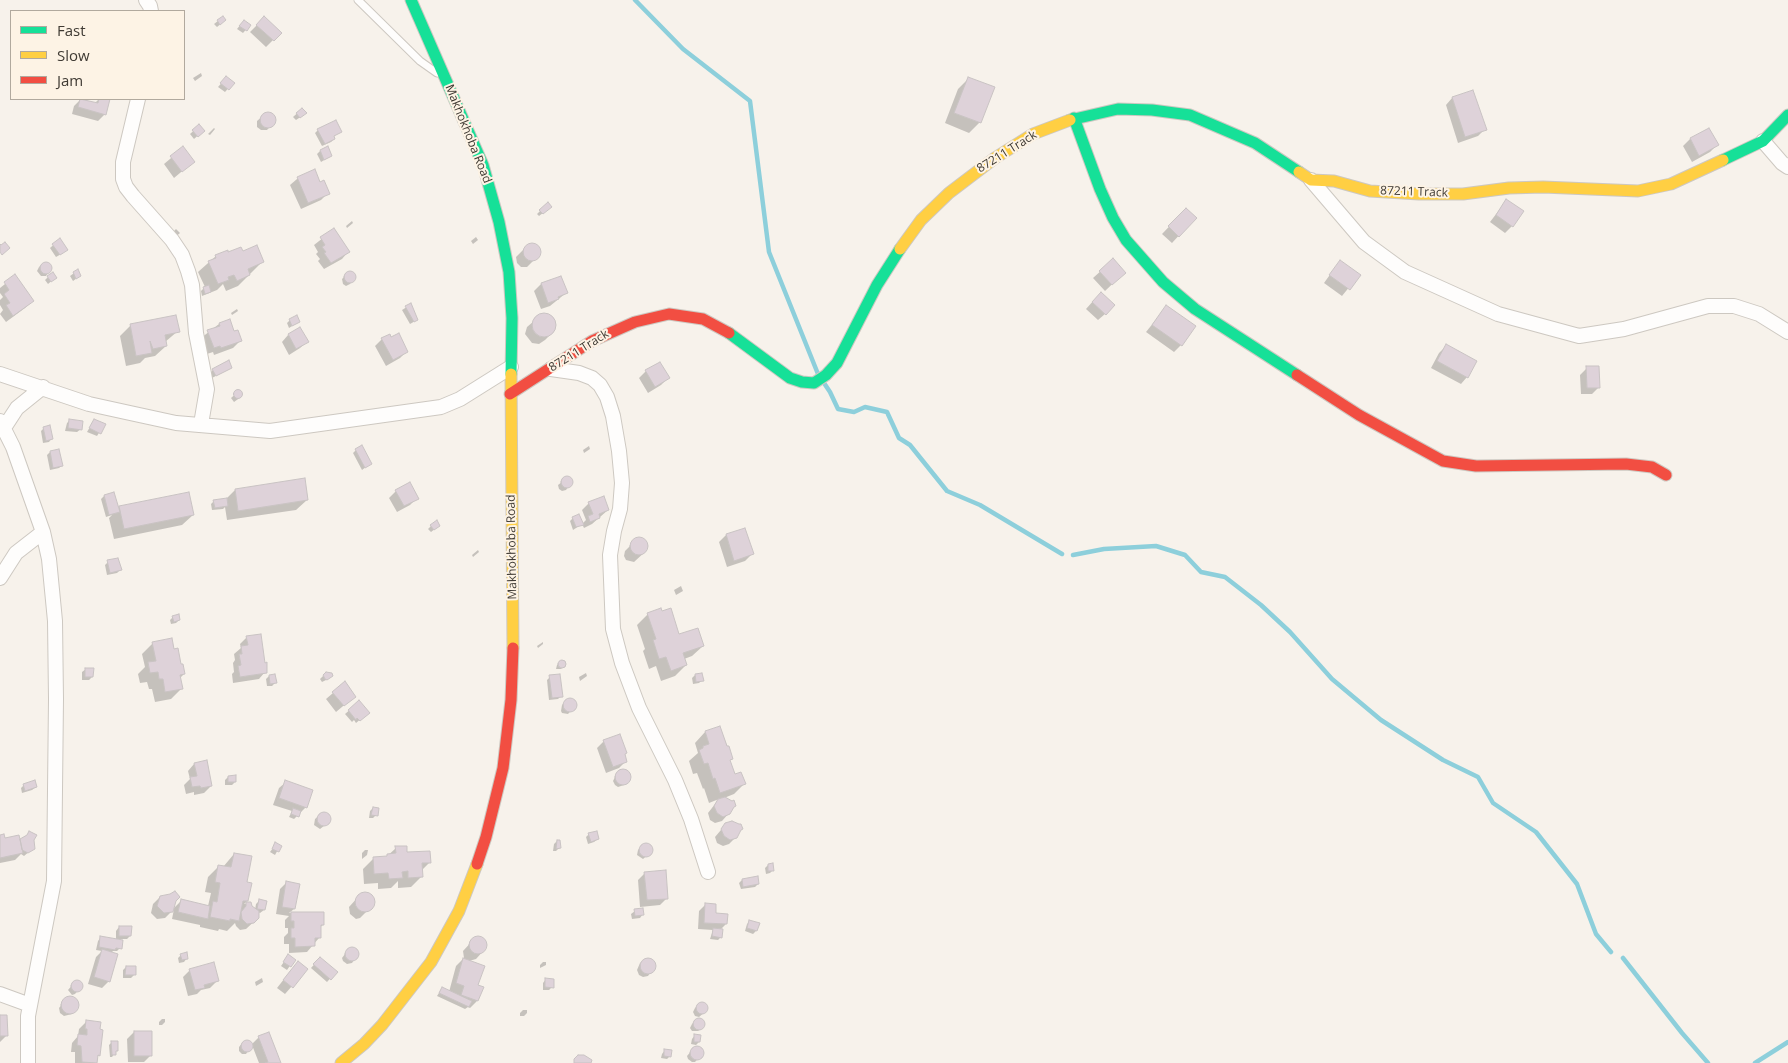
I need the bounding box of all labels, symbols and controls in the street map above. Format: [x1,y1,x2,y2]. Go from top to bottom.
legend [10,10,185,100]
text: Fast [57,20,86,40]
text: Slow [57,45,90,65]
text: Jam [57,70,83,90]
street label: Makhokhoba Road [442,83,494,185]
street label: 87211 Track [974,128,1040,176]
street label: 87211 Track [1380,184,1448,200]
street label: 87211 Track [546,327,612,375]
street label: Makhokhoba Road [504,494,520,600]

